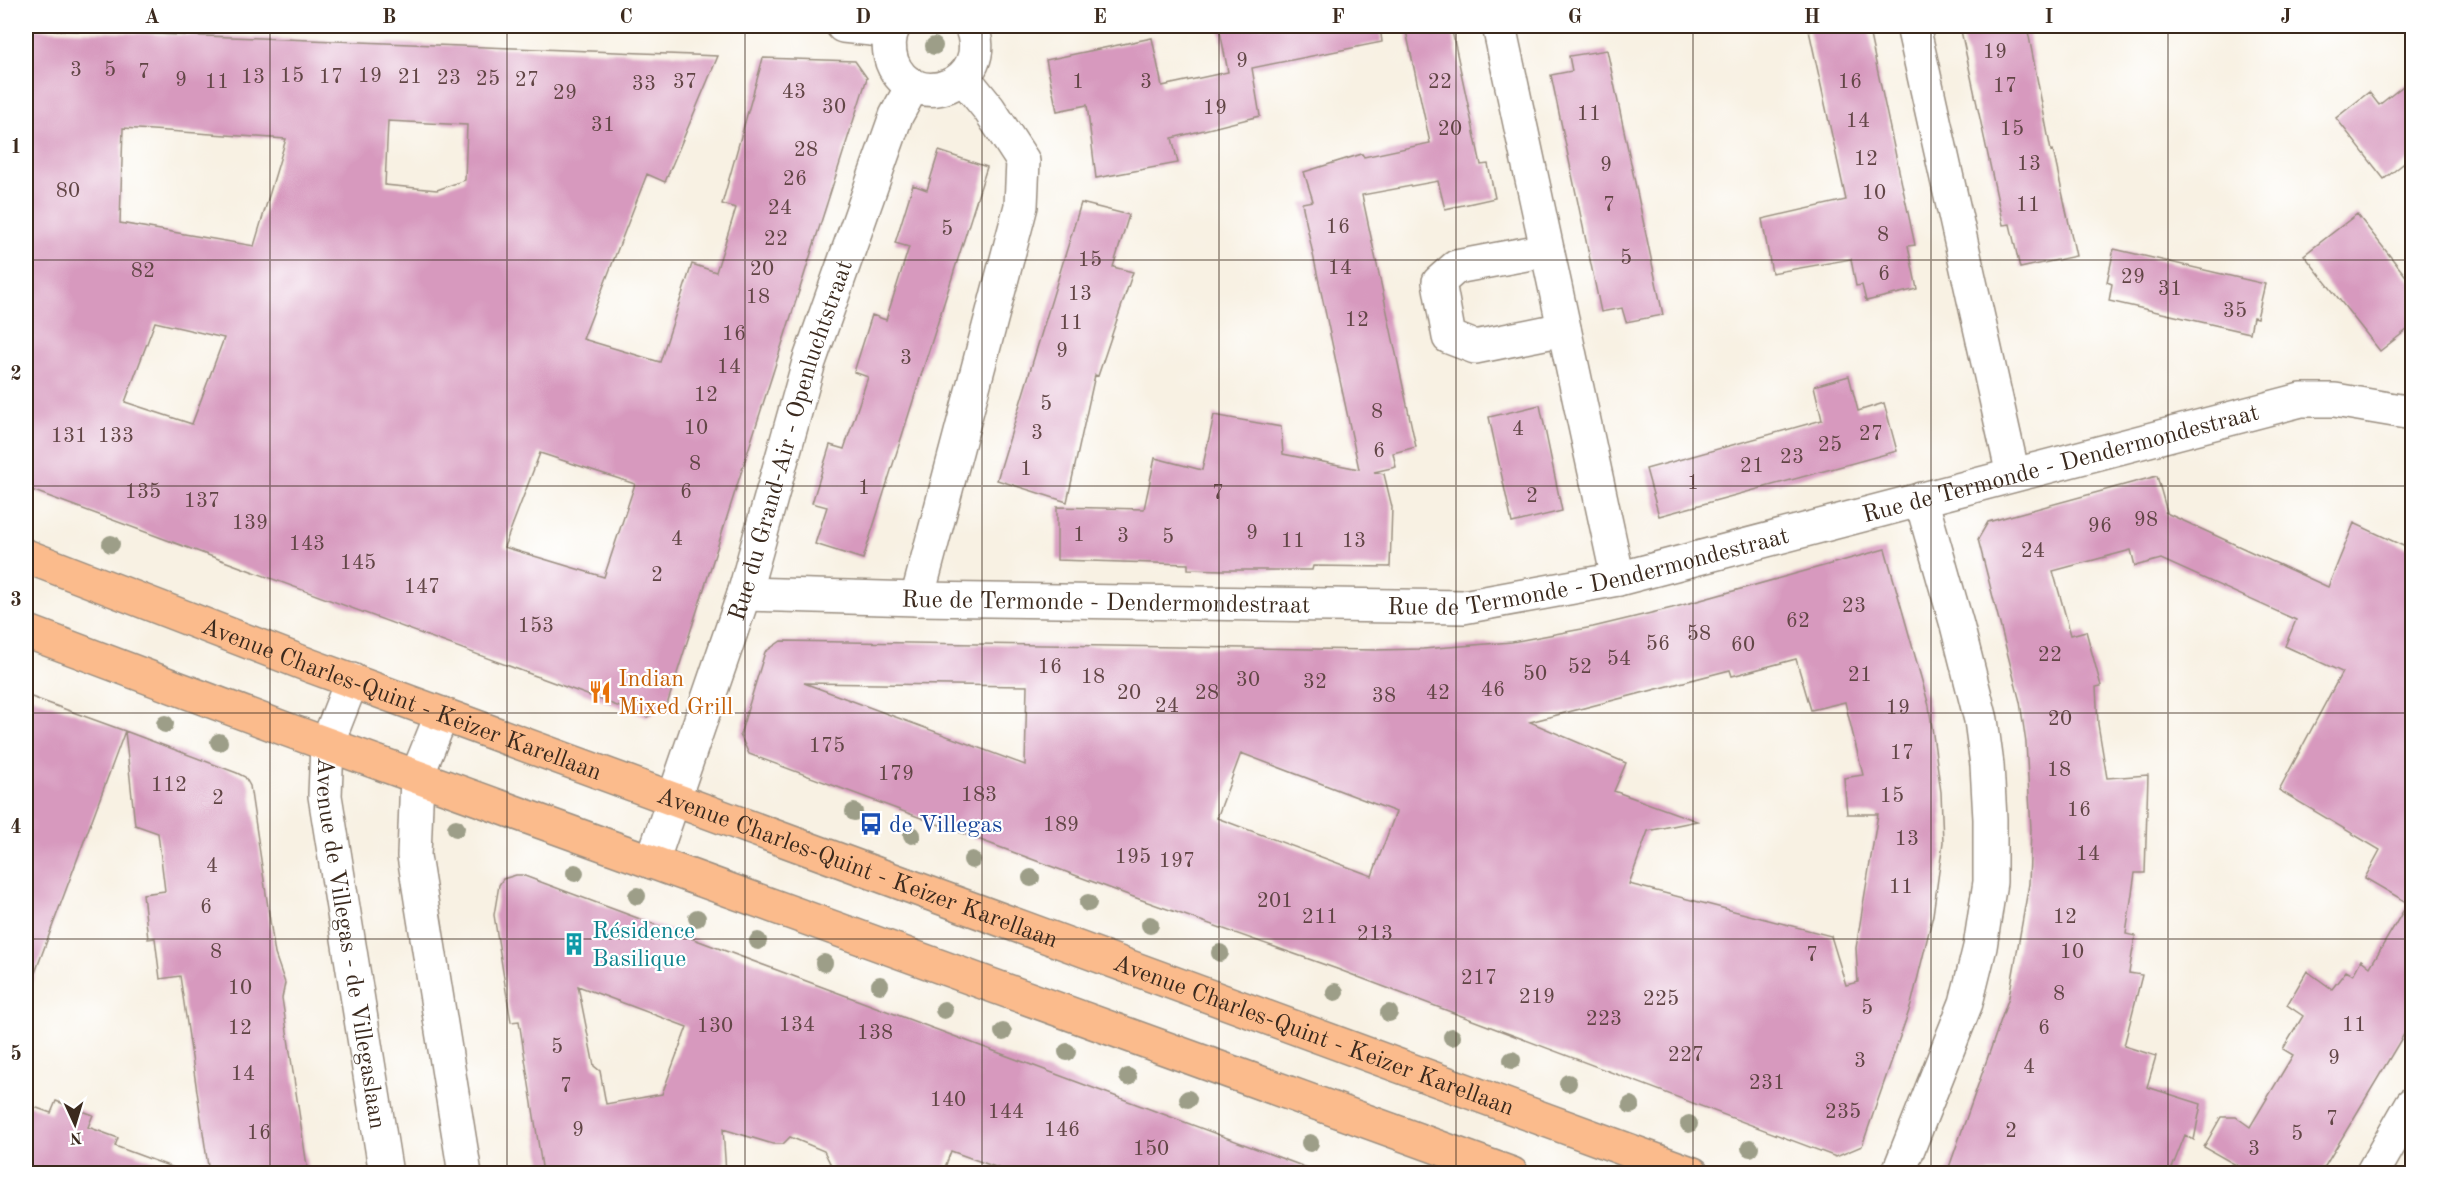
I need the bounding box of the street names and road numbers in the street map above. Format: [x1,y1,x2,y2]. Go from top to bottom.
street label: Rue du Grand-Air - Openluchtstraat [726,257,858,624]
street label: Rue de Termonde - Dendermondestraat [1860,402,2262,528]
street label: Rue de Termonde - Dendermondestraat [1387,525,1792,621]
street label: Rue de Termonde - Dendermondestraat [901,589,1310,619]
street label: Avenue Charles-Quint - Keizer Karellaan [198,615,605,786]
street label: Avenue de Villegas - de Villegaslaan [311,757,389,1131]
street label: Avenue Charles-Quint - Keizer Karellaan [653,784,1061,953]
street label: Avenue Charles-Quint - Keizer Karellaan [1110,952,1517,1121]

